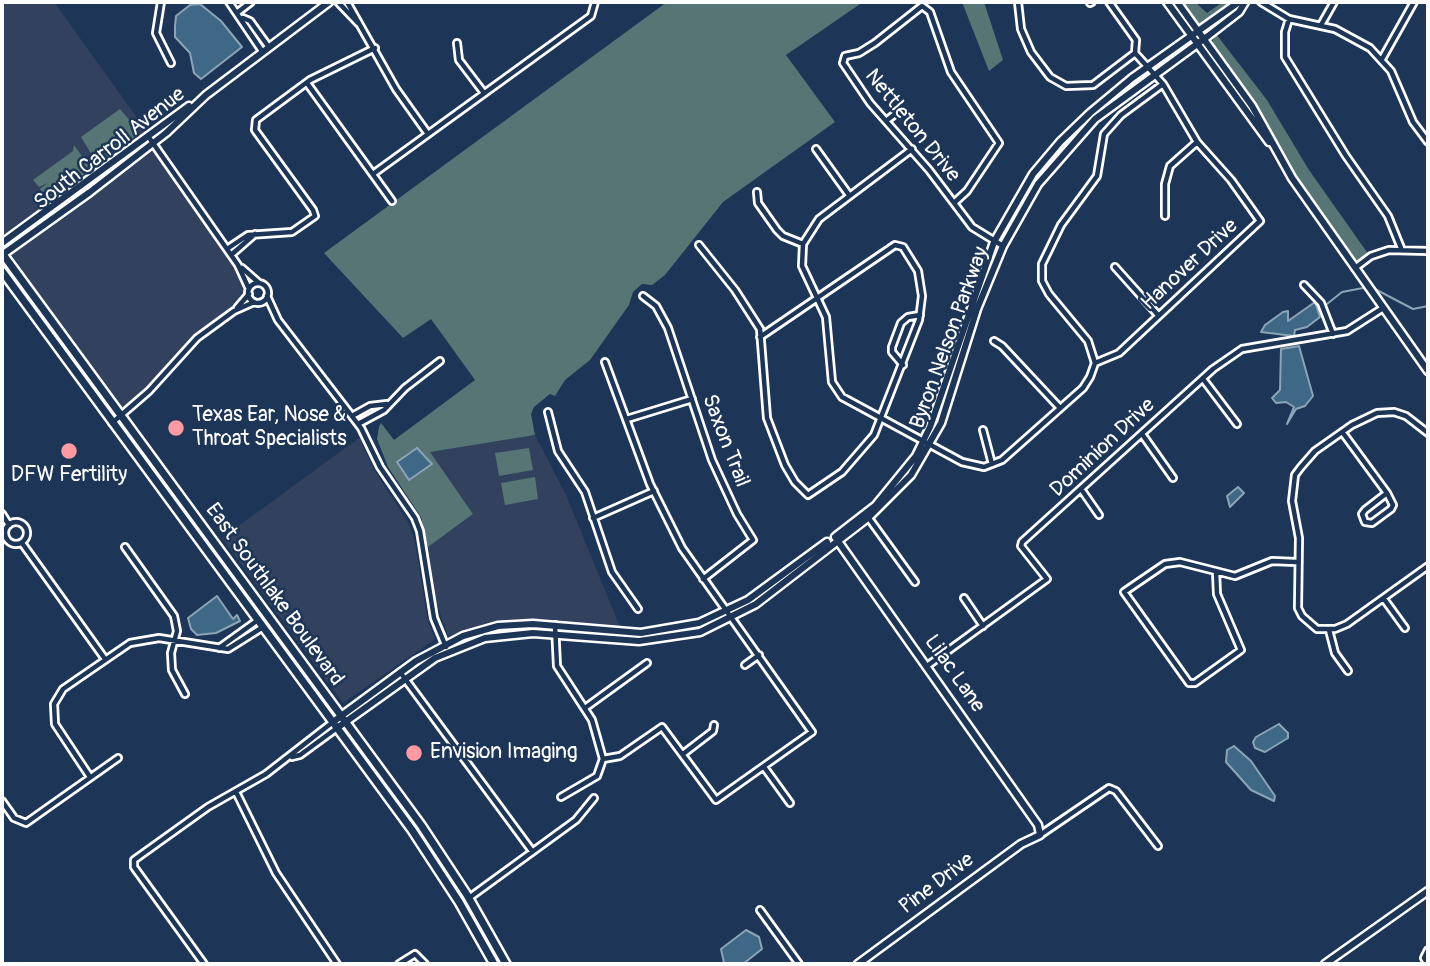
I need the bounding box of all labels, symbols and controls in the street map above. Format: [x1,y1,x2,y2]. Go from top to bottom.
street label: Nettleton Drive [859,65,965,187]
street label: South Carroll Avenue [29,82,191,216]
street label: Hanover Drive [1137,214,1243,316]
street label: Byron Nelson Parkway [905,244,995,432]
street label: Saxon Trail [696,391,754,491]
street label: Dominion Drive [1045,393,1161,503]
place label: Texas Ear, Nose & Throat Specialists [192,403,347,453]
marker: Texas Ear, Nose & Throat Specialists [166,418,186,438]
marker: DFW Fertility [59,441,79,461]
place label: DFW Fertility [11,463,127,489]
street label: East Southlake Boulevard [199,499,349,691]
street label: Lilac Lane [918,630,990,718]
place label: Envision Imaging [430,740,578,766]
marker: Envision Imaging [404,743,424,763]
street label: Pine Drive [895,848,979,920]

